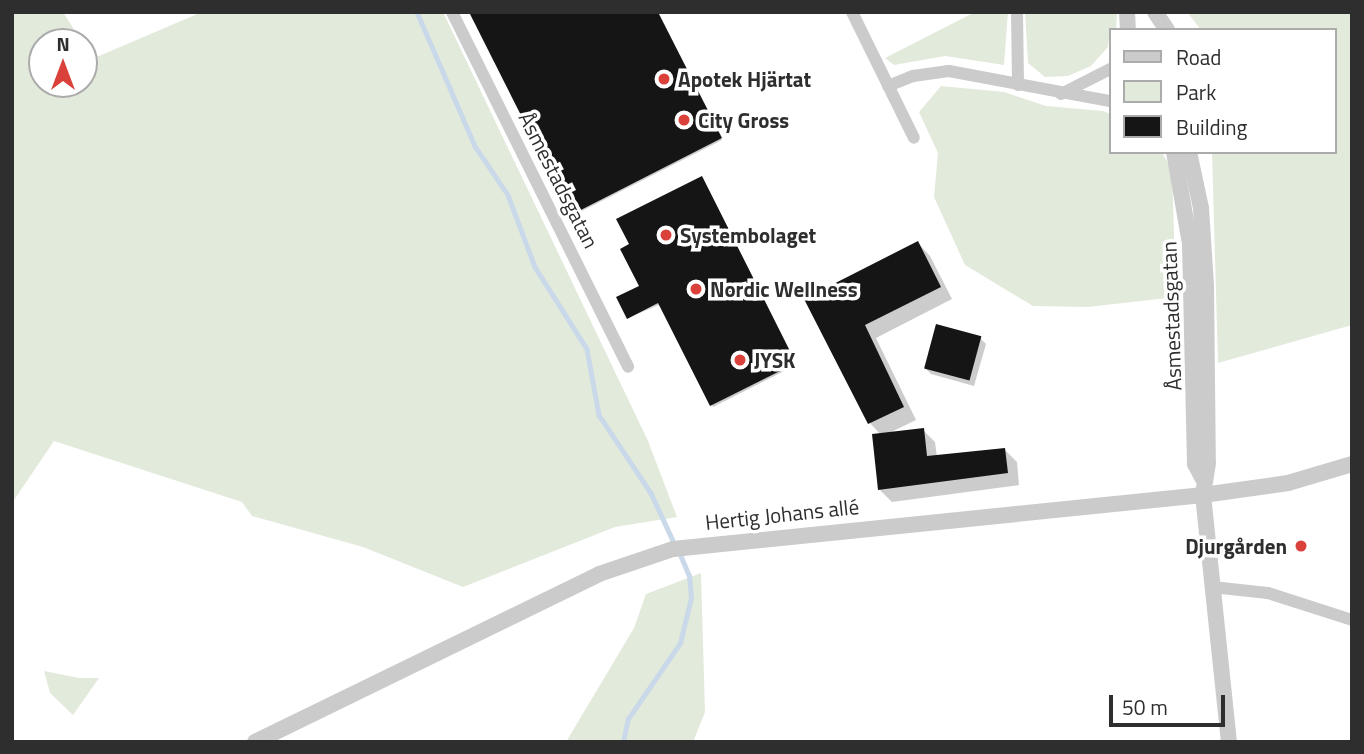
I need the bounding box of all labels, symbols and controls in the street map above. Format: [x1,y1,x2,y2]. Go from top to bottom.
north arrow [28,28,98,98]
legend [1108,28,1336,154]
text: N [56,29,70,58]
text: Road [1176,41,1221,73]
place label: Apotek Hjärtat [678,66,811,92]
marker: Apotek Hjärtat [656,71,672,87]
text: Park [1176,76,1216,108]
place label: City Gross [698,107,789,133]
street label: Åsmestadsgatan [514,108,604,252]
text: Building [1176,111,1247,143]
marker: City Gross [676,112,692,128]
place label: Systembolaget [680,222,816,248]
marker: Systembolaget [658,227,674,243]
street label: Åsmestadsgatan [1156,241,1186,391]
place label: Nordic Wellness [710,276,858,302]
marker: Nordic Wellness [688,281,704,297]
place label: JYSK [754,347,796,373]
marker: JYSK [732,352,748,368]
street label: Hertig Johans allé [704,493,860,535]
place label: Djurgården [1185,533,1287,559]
marker: Djurgården [1293,538,1309,554]
scale bar [1112,680,1228,724]
text: 50 m [1122,691,1168,723]

